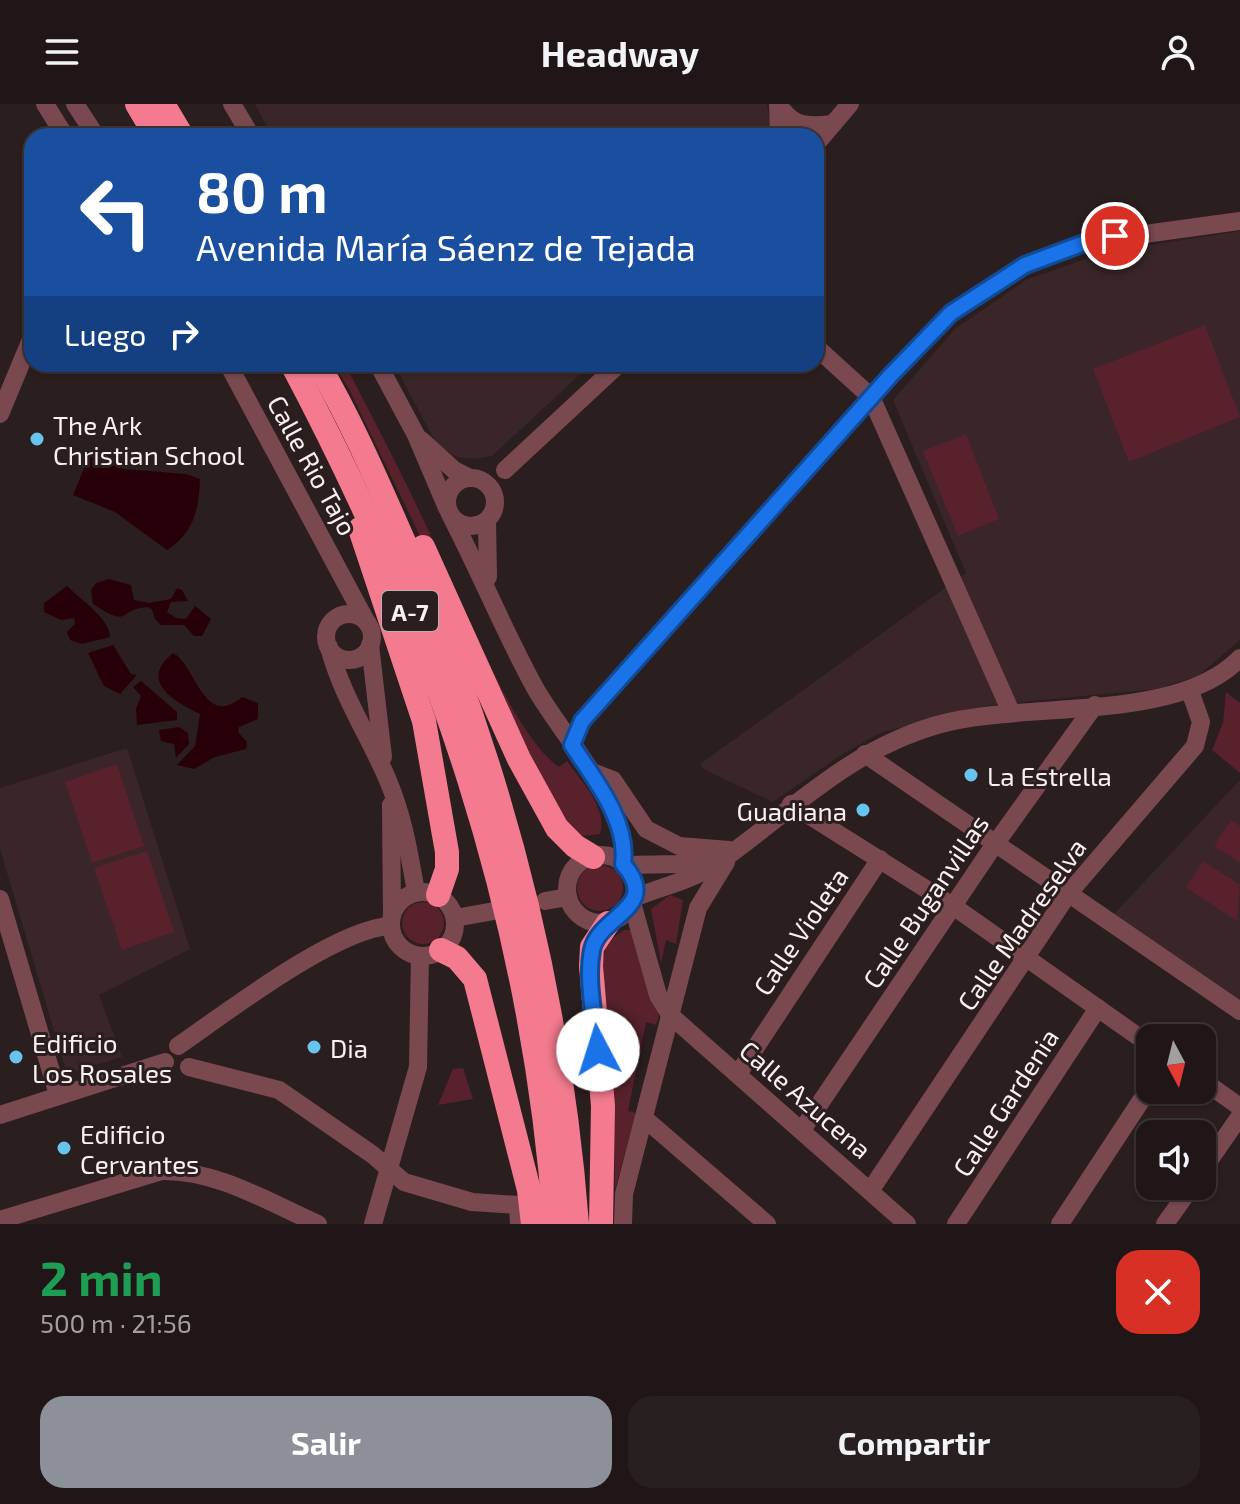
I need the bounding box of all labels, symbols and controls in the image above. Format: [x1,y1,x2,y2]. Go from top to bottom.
icon: menu [40,30,84,74]
icon: person [1156,30,1200,74]
text: Headway [541,31,699,74]
text: 80 m [196,157,328,224]
icon: left [64,160,168,264]
pin [1081,202,1149,270]
icon: arrive [1093,214,1137,258]
text: Avenida María Sáenz de Tejada [196,225,696,268]
icon: right [162,312,206,356]
text: Luego [64,316,146,352]
street label: Calle Rio Tajo [262,390,364,540]
place label: The Ark Christian School [53,409,244,470]
marker: The Ark Christian School [28,430,46,448]
road number: A-7 [382,591,438,631]
place label: La Estrella [987,760,1112,791]
marker: La Estrella [962,766,980,784]
place label: Guadiana [737,795,847,826]
marker: Guadiana [854,801,872,819]
street label: Calle Buganvillas [856,809,994,993]
street label: Calle Madreselva [950,832,1092,1016]
street label: Calle Violeta [746,862,854,1000]
position arrow [556,1008,640,1092]
street label: Calle Gardenia [946,1022,1064,1182]
north arrow [1136,1024,1216,1104]
map controls [1136,1024,1216,1200]
place label: Edificio Los Rosales [32,1027,172,1088]
place label: Dia [330,1032,368,1063]
street label: Calle Azucena [734,1034,878,1164]
marker: Dia [305,1038,323,1056]
marker: Edificio Los Rosales [7,1048,25,1066]
place label: Edificio Cervantes [80,1118,199,1179]
button: sound [1136,1120,1216,1200]
marker: Edificio Cervantes [55,1139,73,1157]
text: 2 min [40,1248,163,1306]
button: close [1116,1250,1200,1334]
text: 500 m · 21:56 [40,1307,192,1338]
button: Salir [40,1396,612,1488]
button: Compartir [628,1396,1200,1488]

